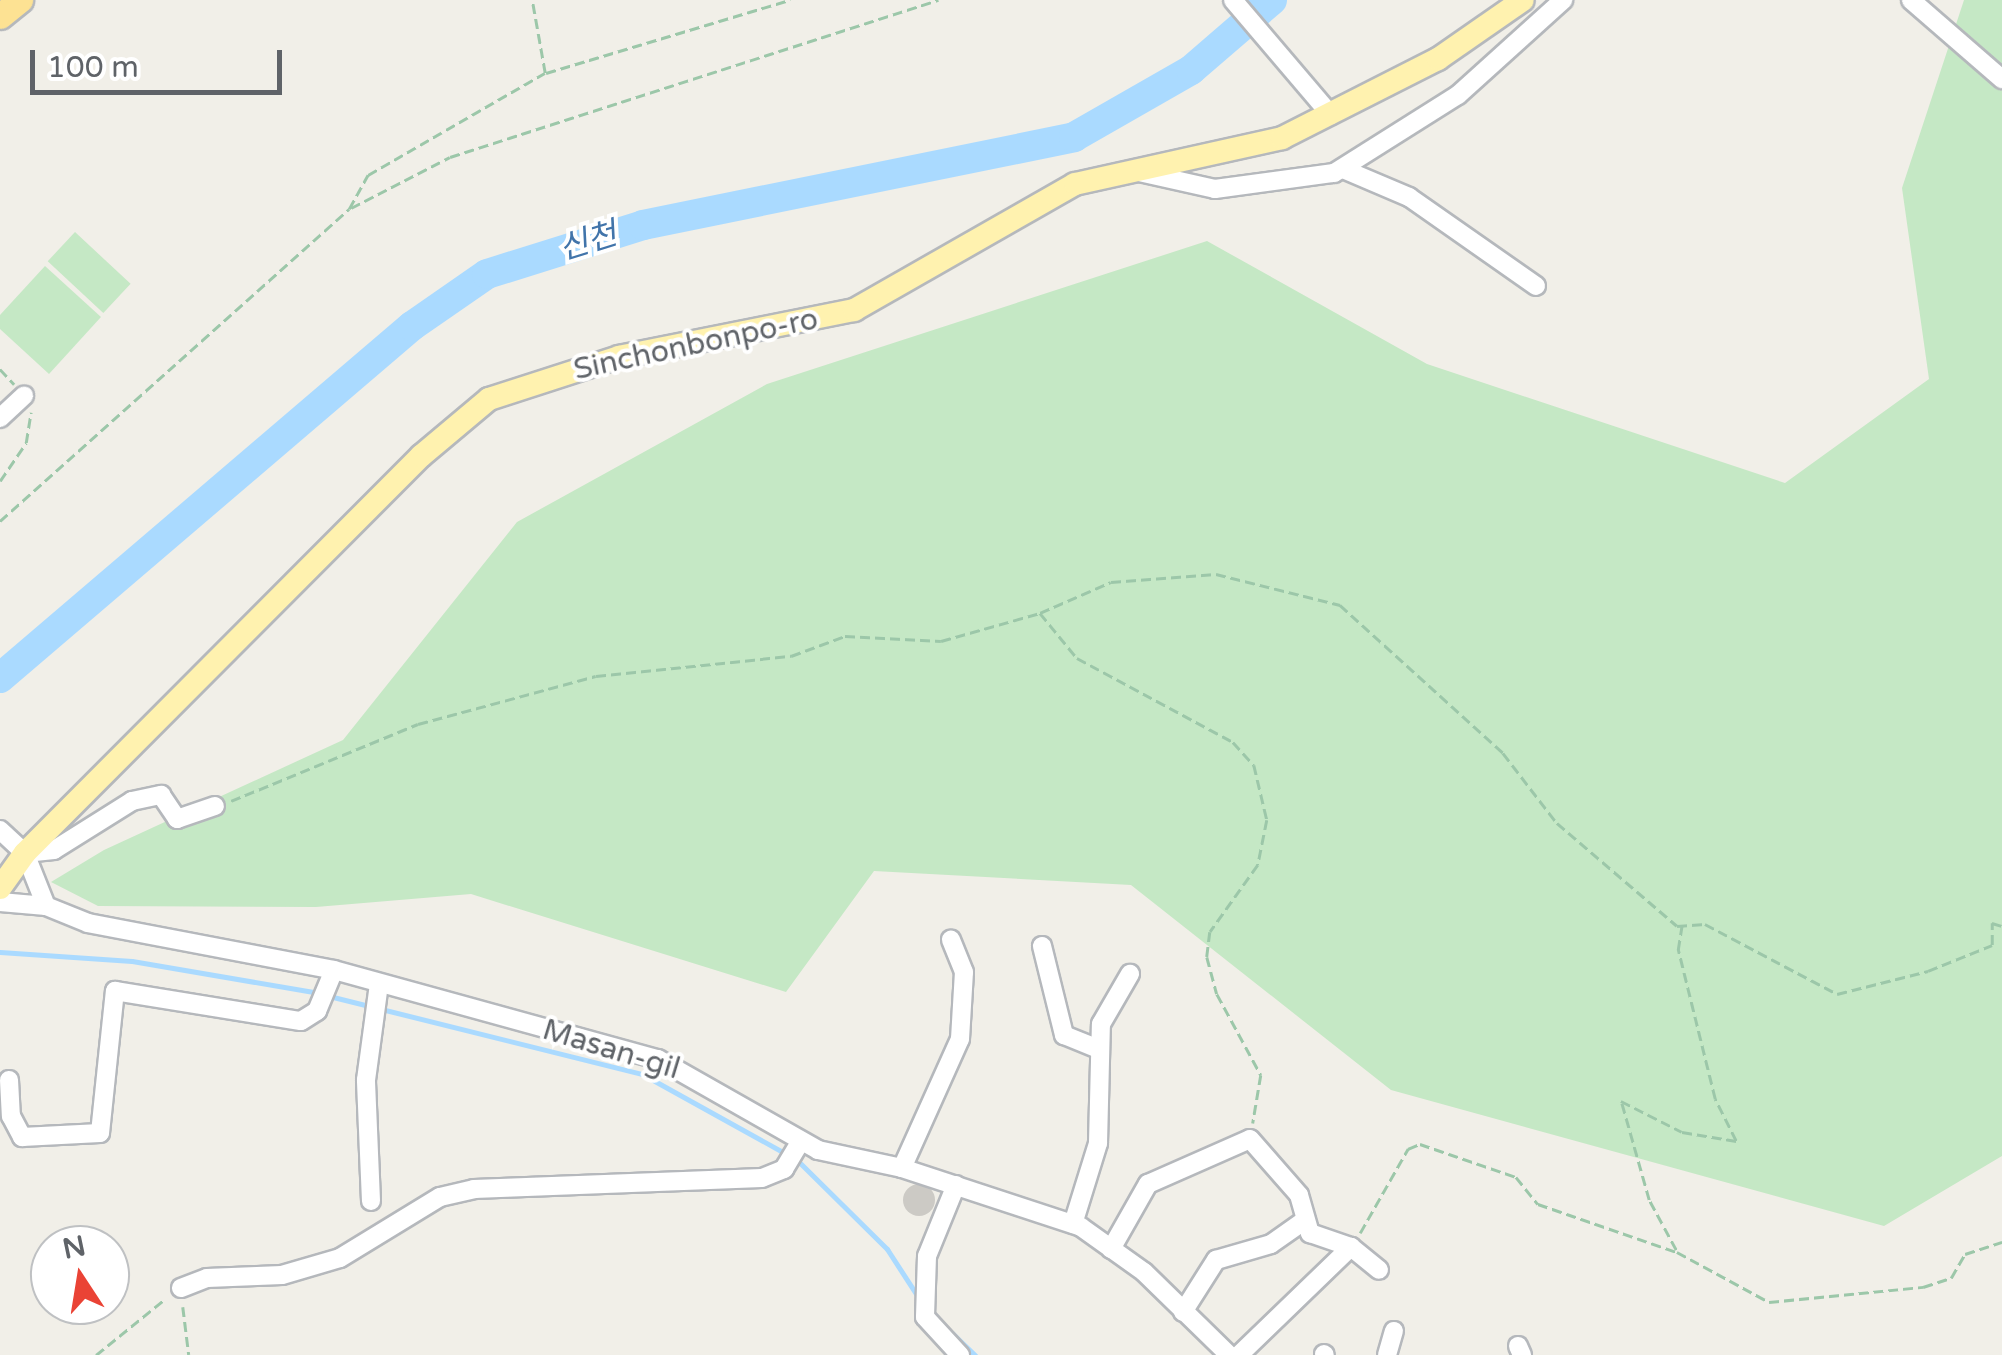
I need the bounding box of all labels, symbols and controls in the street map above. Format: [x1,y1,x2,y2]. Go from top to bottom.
scale bar [35,30,288,92]
text: 100 m [47,49,139,86]
water label: 신천 [554,215,622,269]
street label: Sinchonbonpo-ro [571,302,821,388]
street label: Masan-gil [538,1012,684,1088]
north arrow [30,1225,130,1325]
text: N [60,1229,89,1267]

